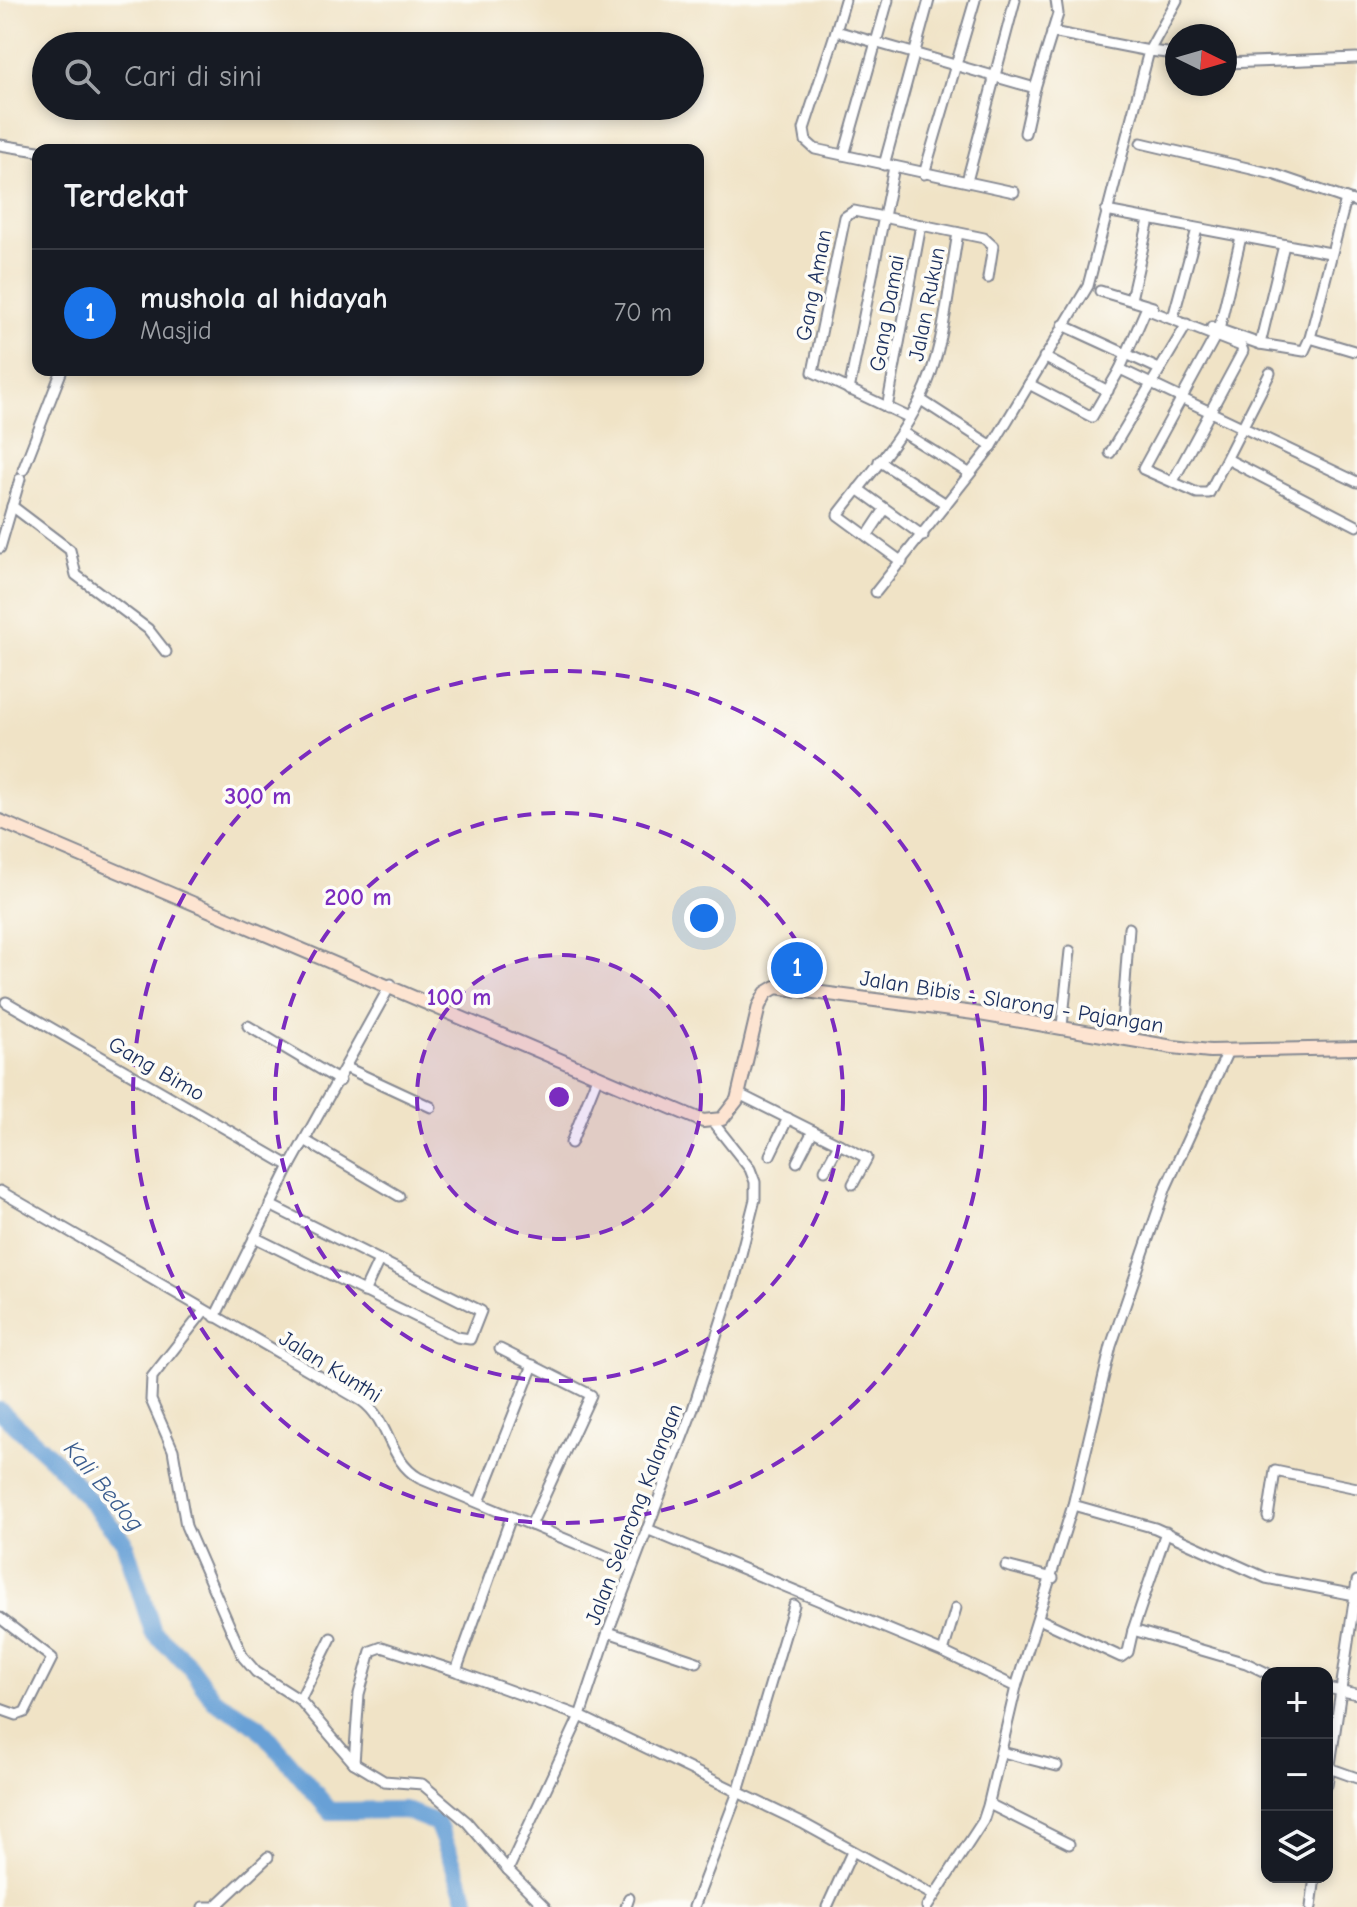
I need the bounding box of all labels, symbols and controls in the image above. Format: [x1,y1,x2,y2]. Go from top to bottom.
north arrow [1165,24,1237,96]
search box [32,32,704,120]
icon: search [60,54,104,98]
text: Cari di sini [124,59,262,94]
text: Terdekat [64,176,187,216]
street label: Gang Aman [790,227,838,343]
street label: Jalan Rukun [903,245,951,363]
street label: Gang Damai [864,253,910,374]
text: mushola al hidayah [140,281,388,316]
text: 1 [85,298,95,328]
text: 70 m [614,298,672,328]
text: Masjid [140,316,212,346]
text: 300 m [225,782,291,810]
text: 200 m [324,883,392,911]
your location [684,898,724,938]
pin: 1 [771,938,823,998]
street label: Jalan Bibis - Slarong - Pajangan [858,965,1166,1039]
text: 100 m [427,983,491,1011]
street label: Gang Bimo [104,1031,209,1107]
centre of rings [545,1083,573,1111]
street label: Jalan Kunthi [274,1325,387,1409]
street label: Jalan Selarong Kalangan [580,1400,688,1629]
water label: Kali Bedog [58,1435,150,1537]
map controls [1261,1667,1333,1883]
button: + [1261,1667,1333,1739]
button: − [1261,1739,1333,1811]
button: layers [1261,1811,1333,1883]

